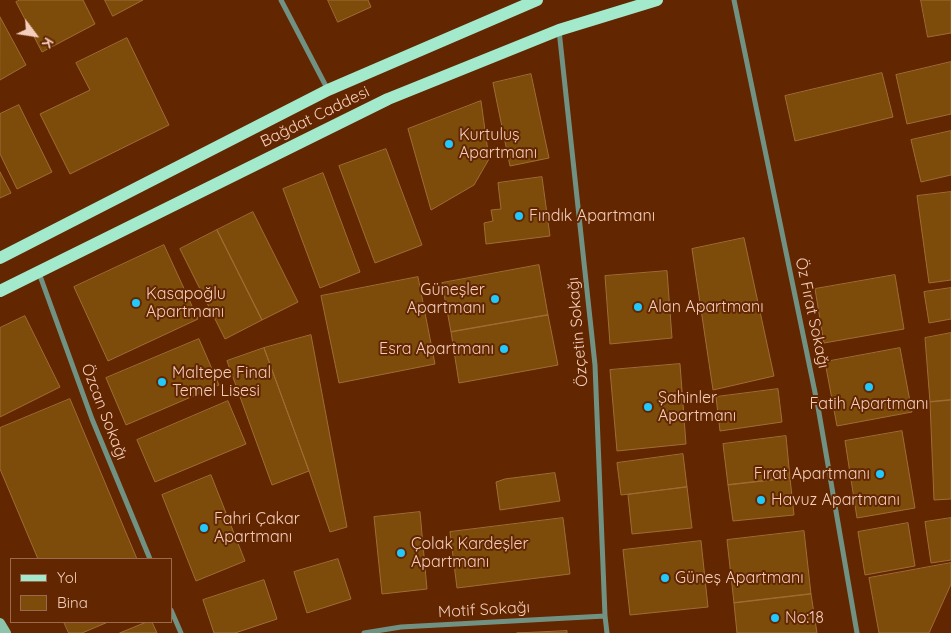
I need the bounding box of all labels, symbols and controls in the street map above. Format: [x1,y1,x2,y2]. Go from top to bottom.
north arrow [10,10,60,60]
text: K [38,34,58,51]
street label: Bağdat Caddesi [257,82,373,152]
place label: Kurtuluş Apartmanı [459,125,537,163]
marker: Kurtuluş Apartmanı [443,138,455,150]
place label: Fındık Apartmanı [529,206,655,226]
marker: Fındık Apartmanı [513,210,525,222]
street label: Öz Fırat Sokağı [791,256,833,370]
street label: Özçetin Sokağı [564,276,592,388]
place label: Güneşler Apartmanı [407,280,485,318]
place label: Kasapoğlu Apartmanı [146,284,226,322]
marker: Güneşler Apartmanı [489,293,501,305]
marker: Kasapoğlu Apartmanı [130,297,142,309]
place label: Alan Apartmanı [648,297,764,317]
marker: Alan Apartmanı [632,301,644,313]
place label: Esra Apartmanı [379,339,494,359]
marker: Esra Apartmanı [498,343,510,355]
street label: Özcan Sokağı [77,361,131,463]
place label: Maltepe Final Temel Lisesi [172,363,271,401]
marker: Maltepe Final Temel Lisesi [156,376,168,388]
marker: Fatih Apartmanı [863,381,875,393]
place label: Şahinler Apartmanı [658,388,736,426]
place label: Fatih Apartmanı [809,394,929,414]
marker: Şahinler Apartmanı [642,401,654,413]
place label: Fırat Apartmanı [754,464,870,484]
marker: Fırat Apartmanı [874,468,886,480]
place label: Havuz Apartmanı [771,490,900,510]
marker: Havuz Apartmanı [755,494,767,506]
place label: Fahri Çakar Apartmanı [214,509,300,547]
marker: Fahri Çakar Apartmanı [198,522,210,534]
place label: Çolak Kardeşler Apartmanı [411,534,529,572]
marker: Çolak Kardeşler Apartmanı [395,547,407,559]
legend [10,558,172,623]
text: Yol [57,568,77,587]
place label: Güneş Apartmanı [675,568,804,588]
marker: Güneş Apartmanı [659,572,671,584]
text: Bina [57,593,88,612]
street label: Motif Sokağı [437,598,531,622]
place label: No:18 [785,608,824,628]
marker: No:18 [769,612,781,624]

